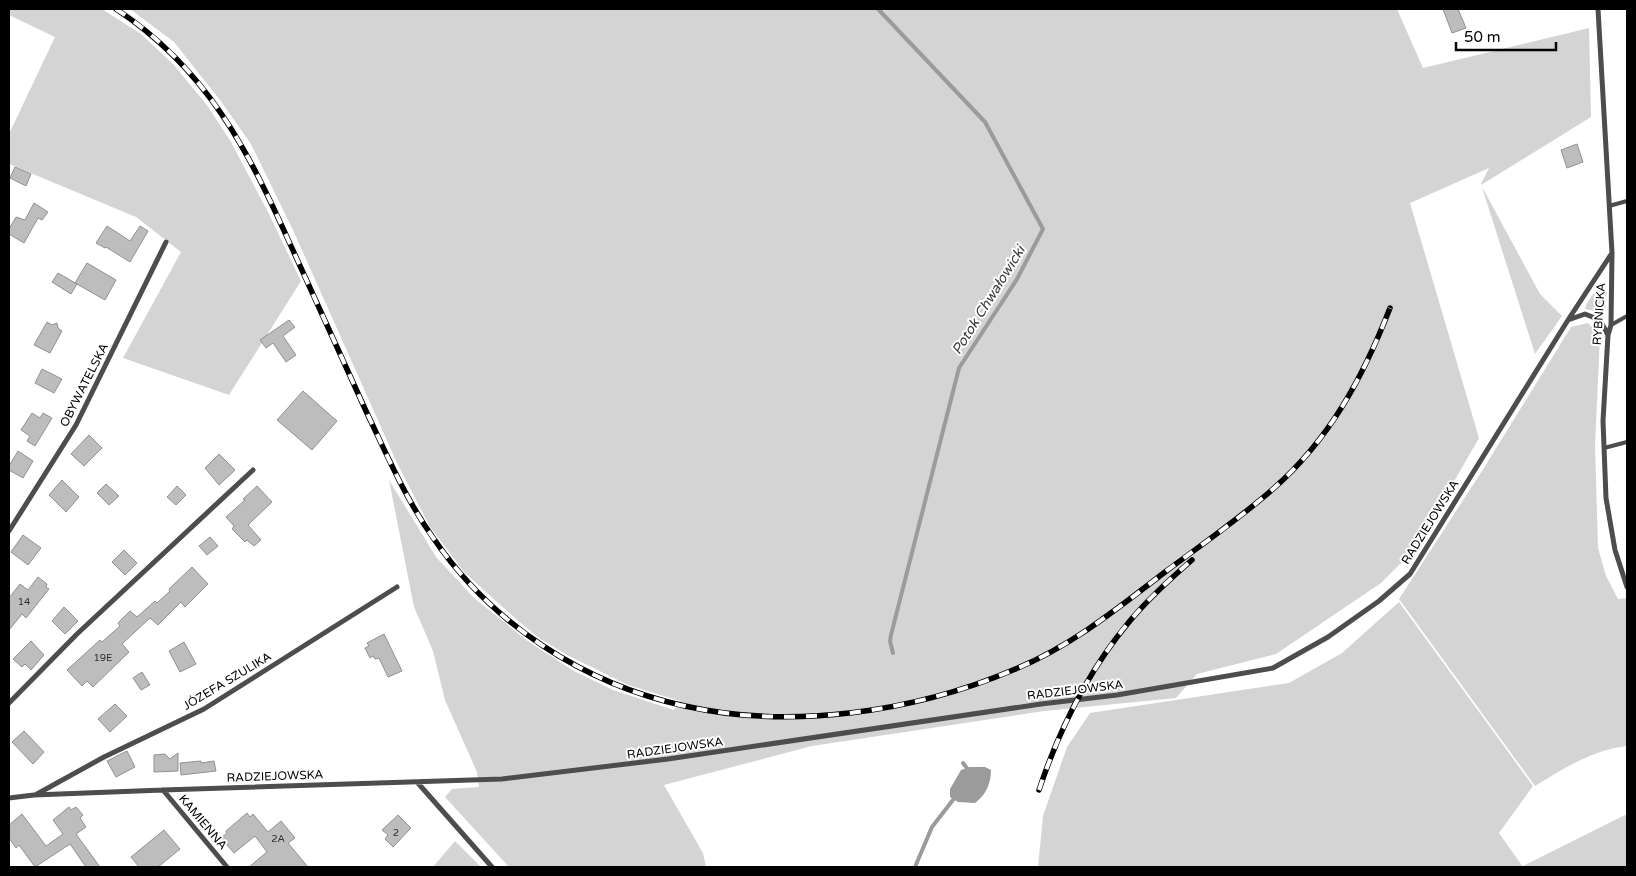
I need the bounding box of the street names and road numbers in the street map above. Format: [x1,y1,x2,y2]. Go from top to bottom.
street label: RYBNICKA [1590,282,1608,346]
street label: OBYWATELSKA [57,341,111,429]
street label: RADZIEJOWSKA [1398,477,1462,567]
street label: JÓZEFA SZULIKA [180,649,274,713]
street label: RADZIEJOWSKA [1026,677,1124,703]
street label: RADZIEJOWSKA [626,734,724,762]
street label: RADZIEJOWSKA [226,767,324,785]
street label: KAMIENNA [176,792,230,852]

